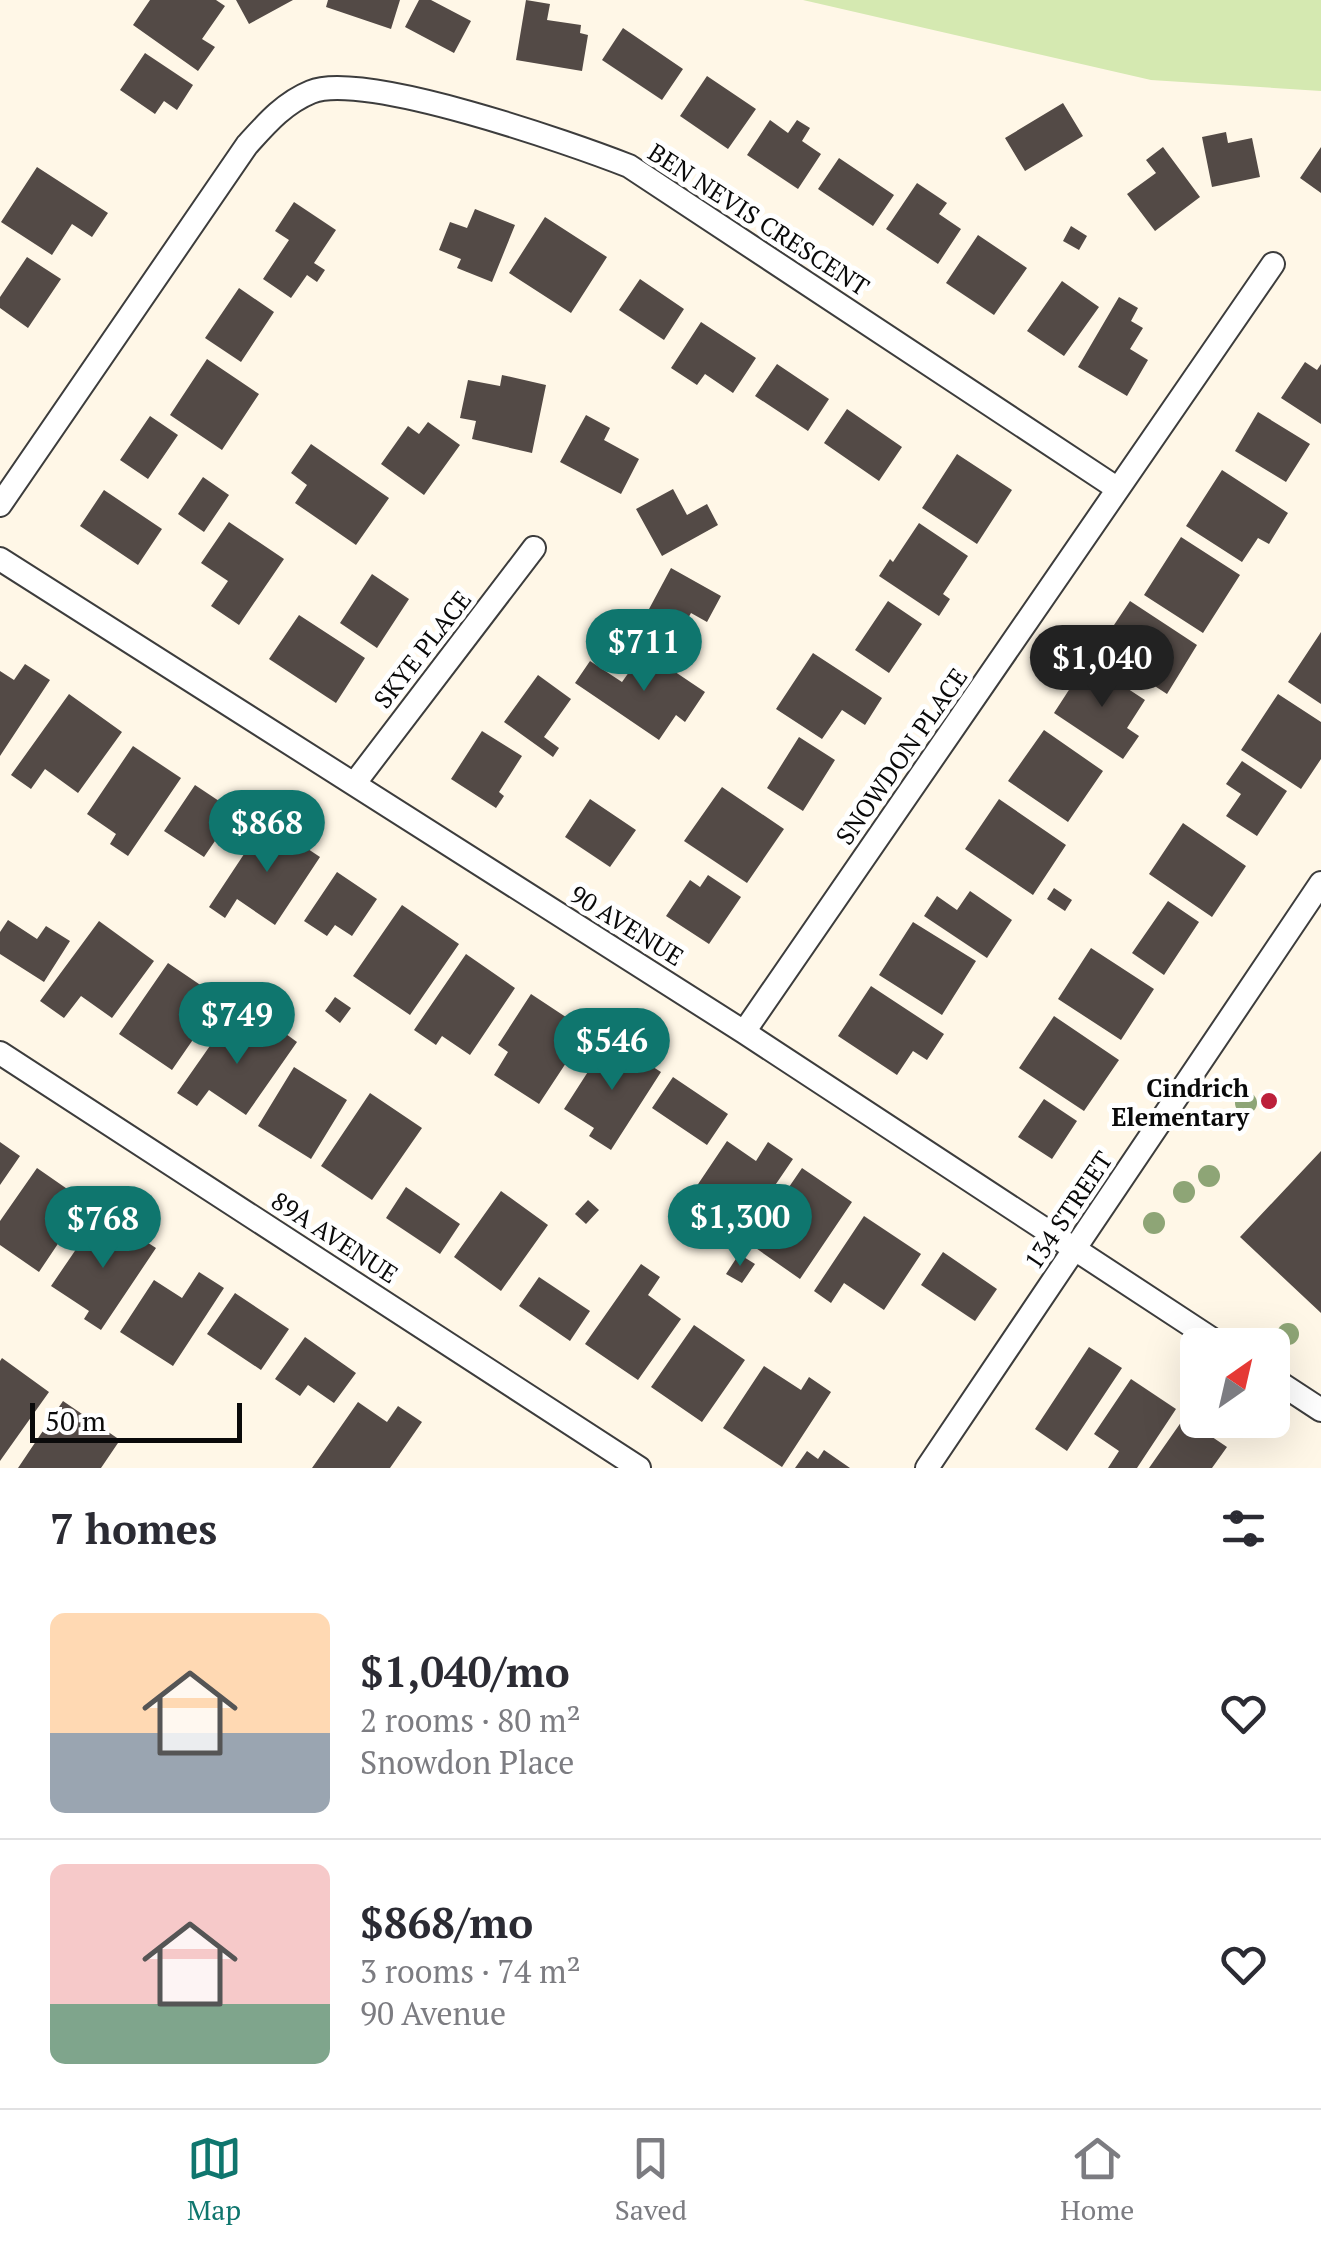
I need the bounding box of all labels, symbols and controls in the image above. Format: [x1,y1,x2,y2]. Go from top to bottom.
street label: BEN NEVIS CRESCENT [642,135,876,303]
street label: SKYE PLACE [366,583,478,715]
pin: $711 [585,609,703,694]
text: $711 [608,620,680,662]
pin: $1,040 [1021,625,1183,710]
text: $1,040 [1052,636,1152,678]
street label: SNOWDON PLACE [828,661,974,851]
pin: $868 [208,790,326,875]
text: $868 [231,801,303,843]
street label: 90 AVENUE [564,877,690,973]
pin: $749 [178,982,296,1067]
text: $749 [201,993,273,1035]
pin: $546 [553,1008,671,1093]
text: $546 [576,1019,648,1061]
place label: Cindrich Elementary [1111,1071,1250,1133]
marker: Cindrich Elementary [1258,1090,1280,1112]
street label: 134 STREET [1016,1145,1120,1275]
street label: 89A AVENUE [265,1184,405,1290]
pin: $1,300 [659,1184,821,1269]
pin: $768 [44,1186,162,1271]
text: $1,300 [690,1195,790,1237]
text: $768 [67,1197,139,1239]
north arrow [1180,1328,1290,1438]
map controls [1180,1328,1290,1438]
scale bar [30,1398,242,1442]
text: 50 m [45,1402,106,1439]
text: 7 homes [50,1500,217,1556]
icon: filters [1216,1501,1271,1556]
text: $1,040/mo [360,1643,570,1699]
icon: home [130,1653,250,1773]
icon: heart [1216,1686,1271,1741]
text: 2 rooms · 80 m² [360,1699,581,1741]
text: Snowdon Place [360,1741,574,1783]
text: $868/mo [360,1894,533,1950]
icon: home [130,1904,250,2024]
icon: heart [1216,1937,1271,1992]
text: 3 rooms · 74 m² [360,1950,581,1992]
text: 90 Avenue [360,1992,506,2034]
tab: Map [187,2131,242,2228]
tab: Saved [615,2131,687,2228]
tab: Home [1060,2131,1134,2228]

